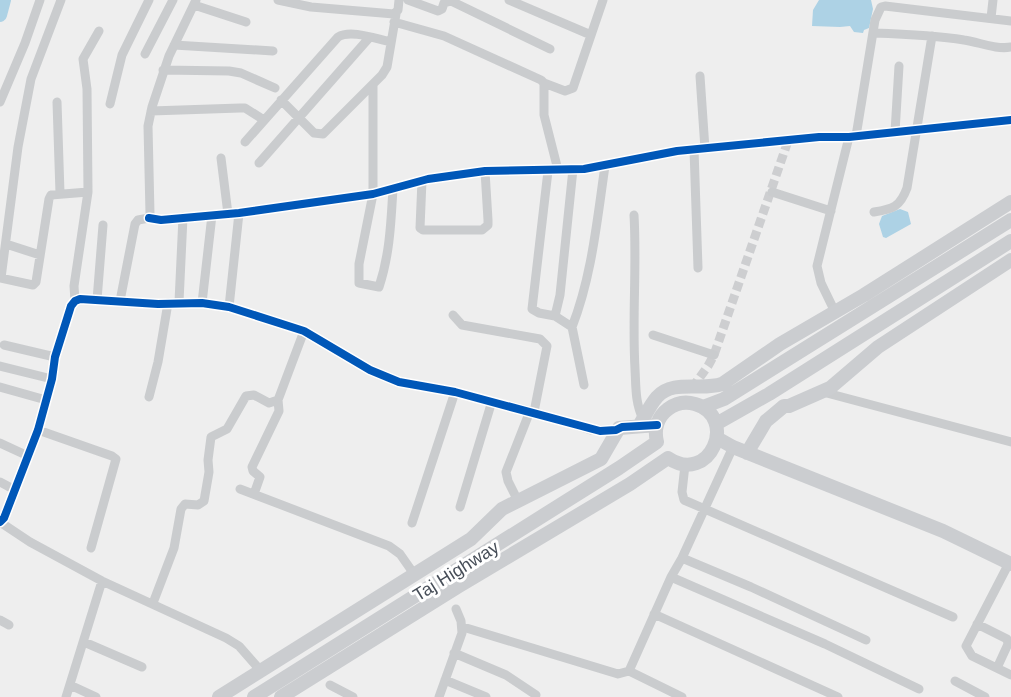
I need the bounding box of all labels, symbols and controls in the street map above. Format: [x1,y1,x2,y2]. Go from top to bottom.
street label: Taj Highway [410,537,502,605]

